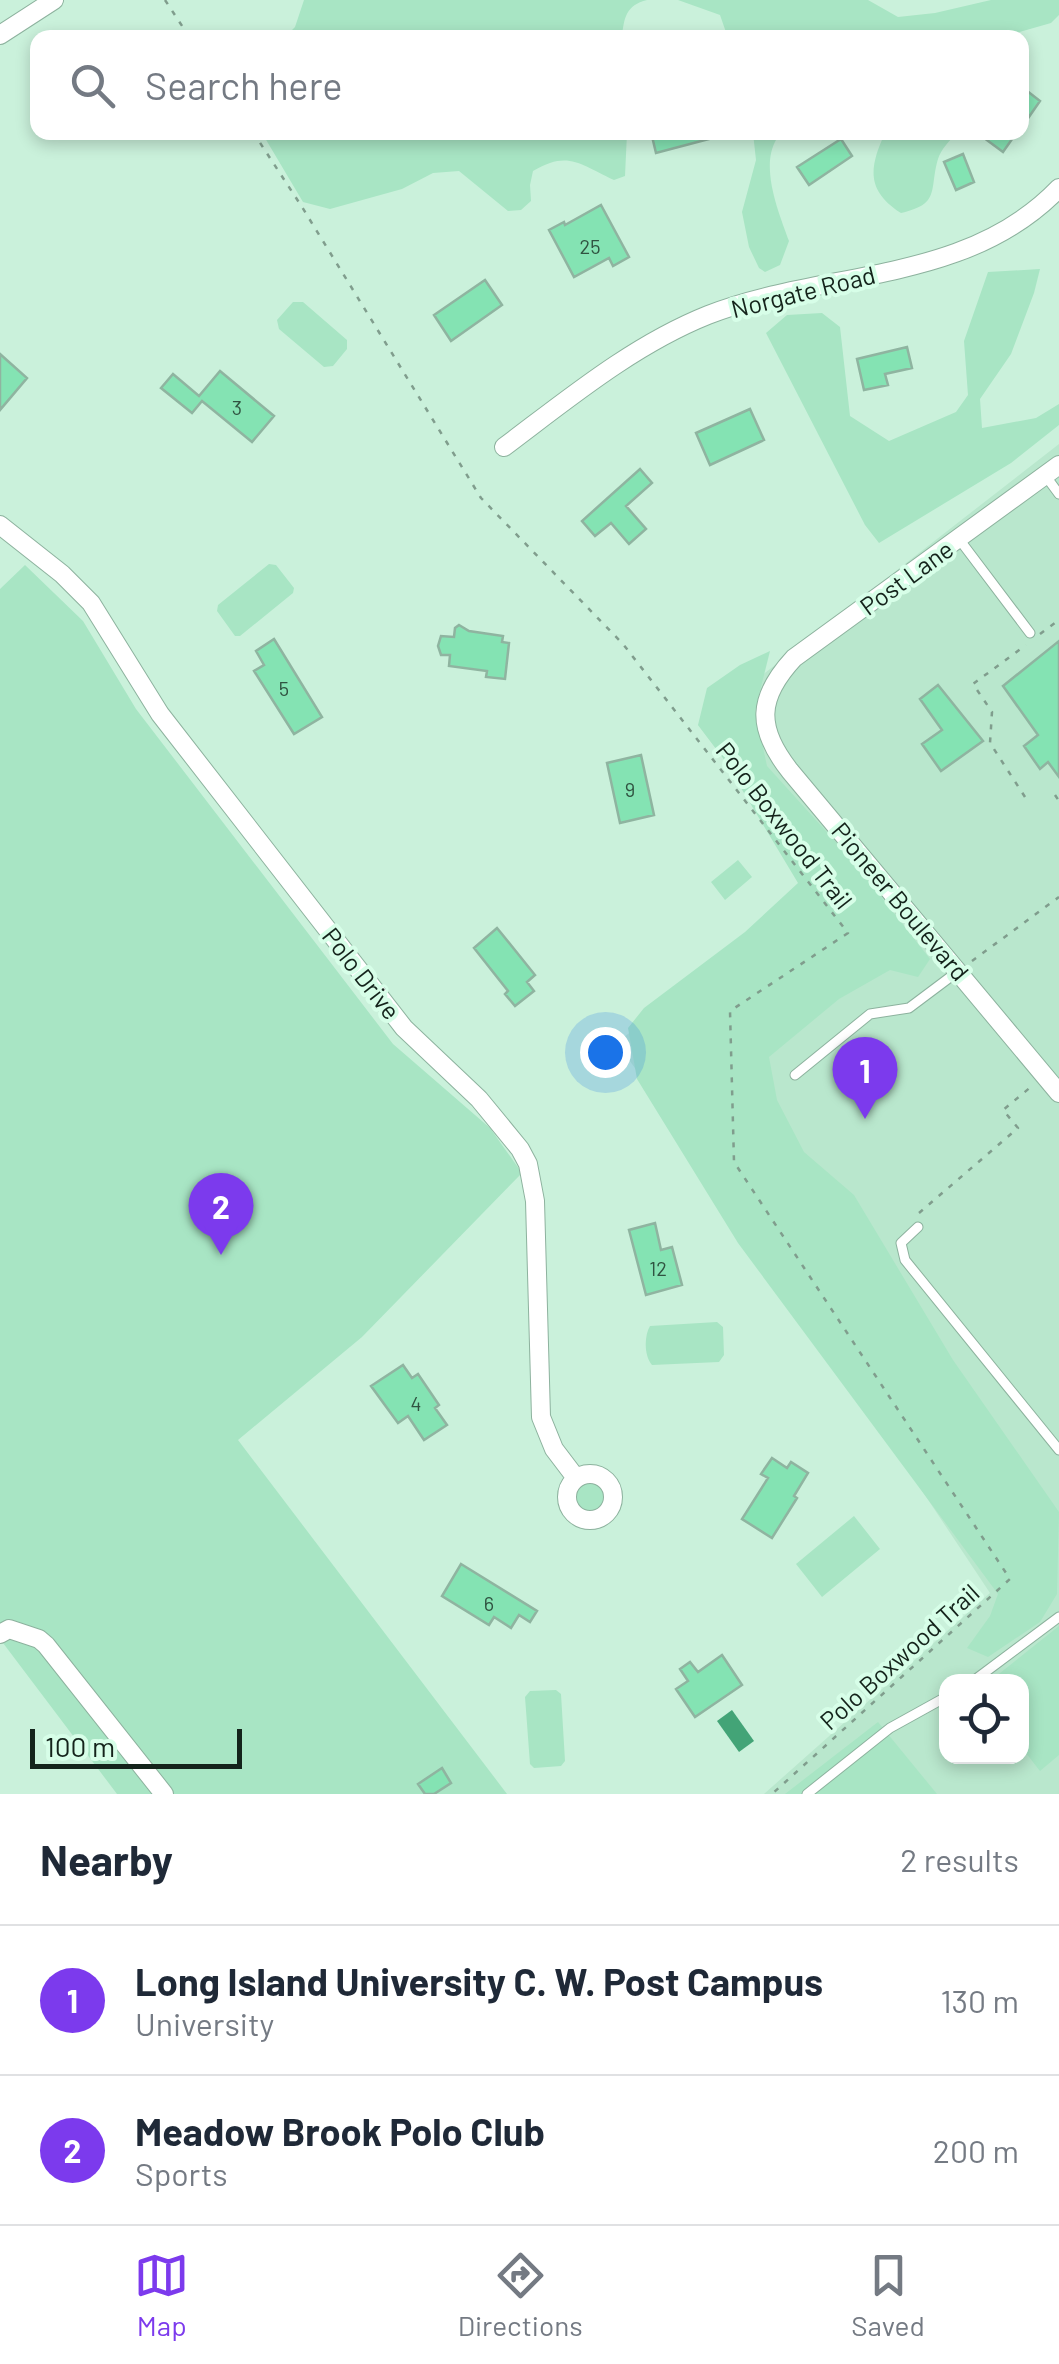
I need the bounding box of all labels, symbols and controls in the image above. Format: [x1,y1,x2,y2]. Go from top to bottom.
search box [30,30,1029,140]
icon: search [65,58,120,113]
text: Search here [145,62,343,108]
house number: 25 [580,234,601,258]
street label: Norgate Road [728,259,878,323]
house number: 3 [232,395,242,419]
street label: Post Lane [854,533,958,621]
house number: 5 [279,676,289,700]
street label: Polo Boxwood Trail [710,736,860,914]
house number: 9 [625,777,635,801]
street label: Pioneer Boulevard [826,816,976,986]
street label: Polo Drive [317,921,407,1025]
your location [580,1027,631,1078]
pin: 1 [832,1036,898,1119]
pin: 2 [188,1172,254,1255]
house number: 12 [649,1256,667,1280]
house number: 4 [410,1391,422,1415]
street label: Polo Boxwood Trail [813,1577,985,1735]
house number: 6 [484,1591,494,1615]
map controls [939,1674,1029,1764]
button: locate [939,1674,1029,1764]
scale bar [30,1724,242,1768]
text: 100 m [45,1729,115,1763]
text: Nearby [40,1834,173,1884]
text: 2 results [900,1840,1019,1878]
text: Long Island University C. W. Post Campus [135,1958,823,2004]
text: 1 [67,1981,78,2019]
text: 130 m [940,1981,1019,2019]
text: University [135,2004,274,2042]
text: Meadow Brook Polo Club [135,2108,545,2154]
text: 2 [64,2131,81,2169]
text: 200 m [933,2131,1019,2169]
text: Sports [135,2154,228,2192]
tab: Map [134,2248,189,2342]
tab: Directions [458,2248,583,2342]
tab: Saved [851,2248,925,2342]

